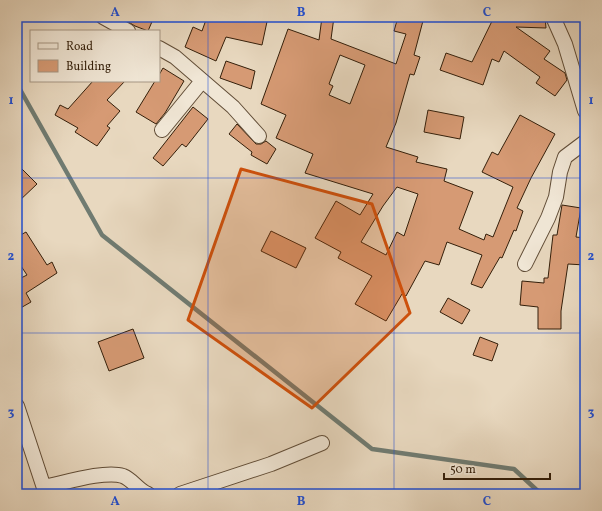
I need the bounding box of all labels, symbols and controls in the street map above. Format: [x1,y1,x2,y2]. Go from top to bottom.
text: A [110,4,120,22]
text: B [297,4,306,22]
text: C [483,4,491,22]
legend [30,30,160,82]
text: Road [66,39,93,55]
text: Building [66,59,111,75]
text: 1 [8,92,14,110]
text: 1 [588,92,594,110]
text: 2 [8,248,15,266]
text: 2 [588,248,595,266]
text: 3 [8,404,15,422]
text: 3 [588,404,595,422]
scale bar [444,455,550,481]
text: 50 m [450,462,476,478]
text: A [110,493,120,511]
text: B [297,493,306,511]
text: C [483,493,491,511]

